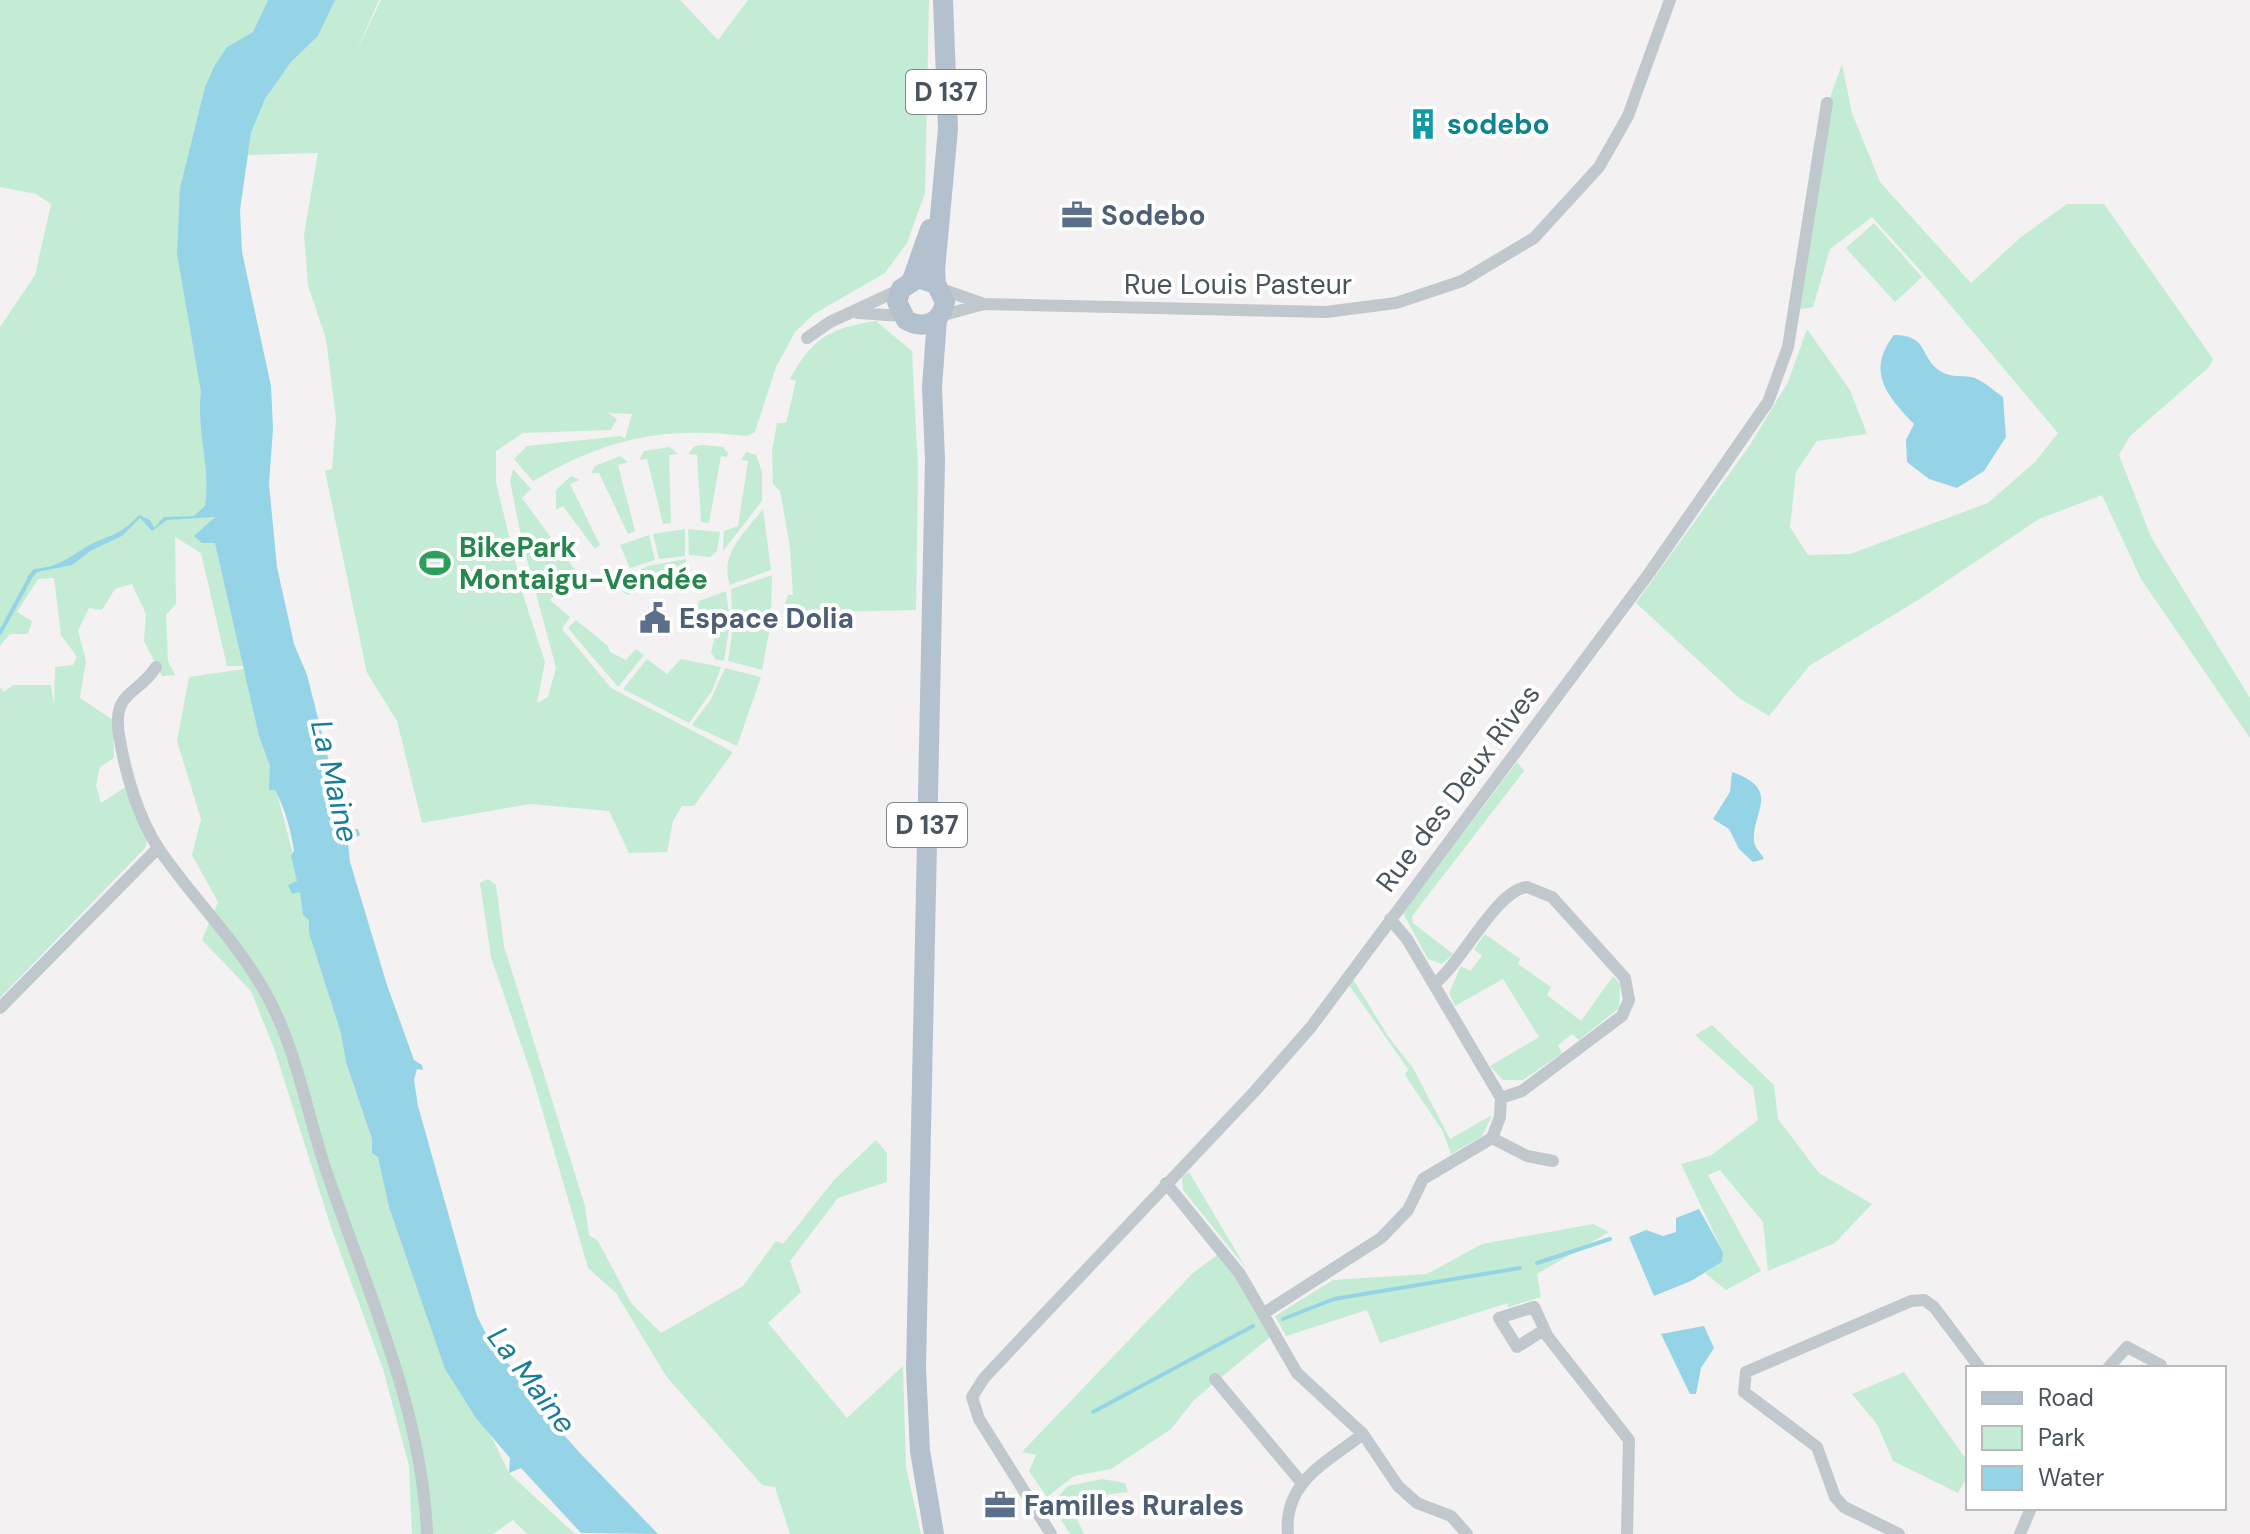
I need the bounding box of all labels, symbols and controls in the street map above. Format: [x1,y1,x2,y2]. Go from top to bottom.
road number: D 137 [906,70,986,114]
place label: sodebo [1447,106,1550,143]
building icon: sodebo [1406,107,1440,141]
place label: Sodebo [1101,197,1206,234]
office icon: Sodebo [1060,198,1094,232]
street label: Rue Louis Pasteur [1124,266,1352,303]
place label: BikePark Montaigu-Vendée [459,529,708,598]
sports icon: BikePark Montaigu-Vendée [418,546,452,580]
place label: Espace Dolia [679,600,854,637]
public building icon: Espace Dolia [638,601,672,635]
street label: Rue des Deux Rives [1368,677,1548,899]
water label: La Maine [302,716,368,846]
road number: D 137 [887,803,967,847]
water label: La Maine [479,1319,585,1441]
legend [1966,1366,2226,1510]
text: Road [2038,1382,2094,1413]
text: Park [2038,1422,2085,1453]
text: Water [2038,1462,2104,1493]
place label: Familles Rurales [1024,1487,1244,1524]
office icon: Familles Rurales [983,1488,1017,1522]

